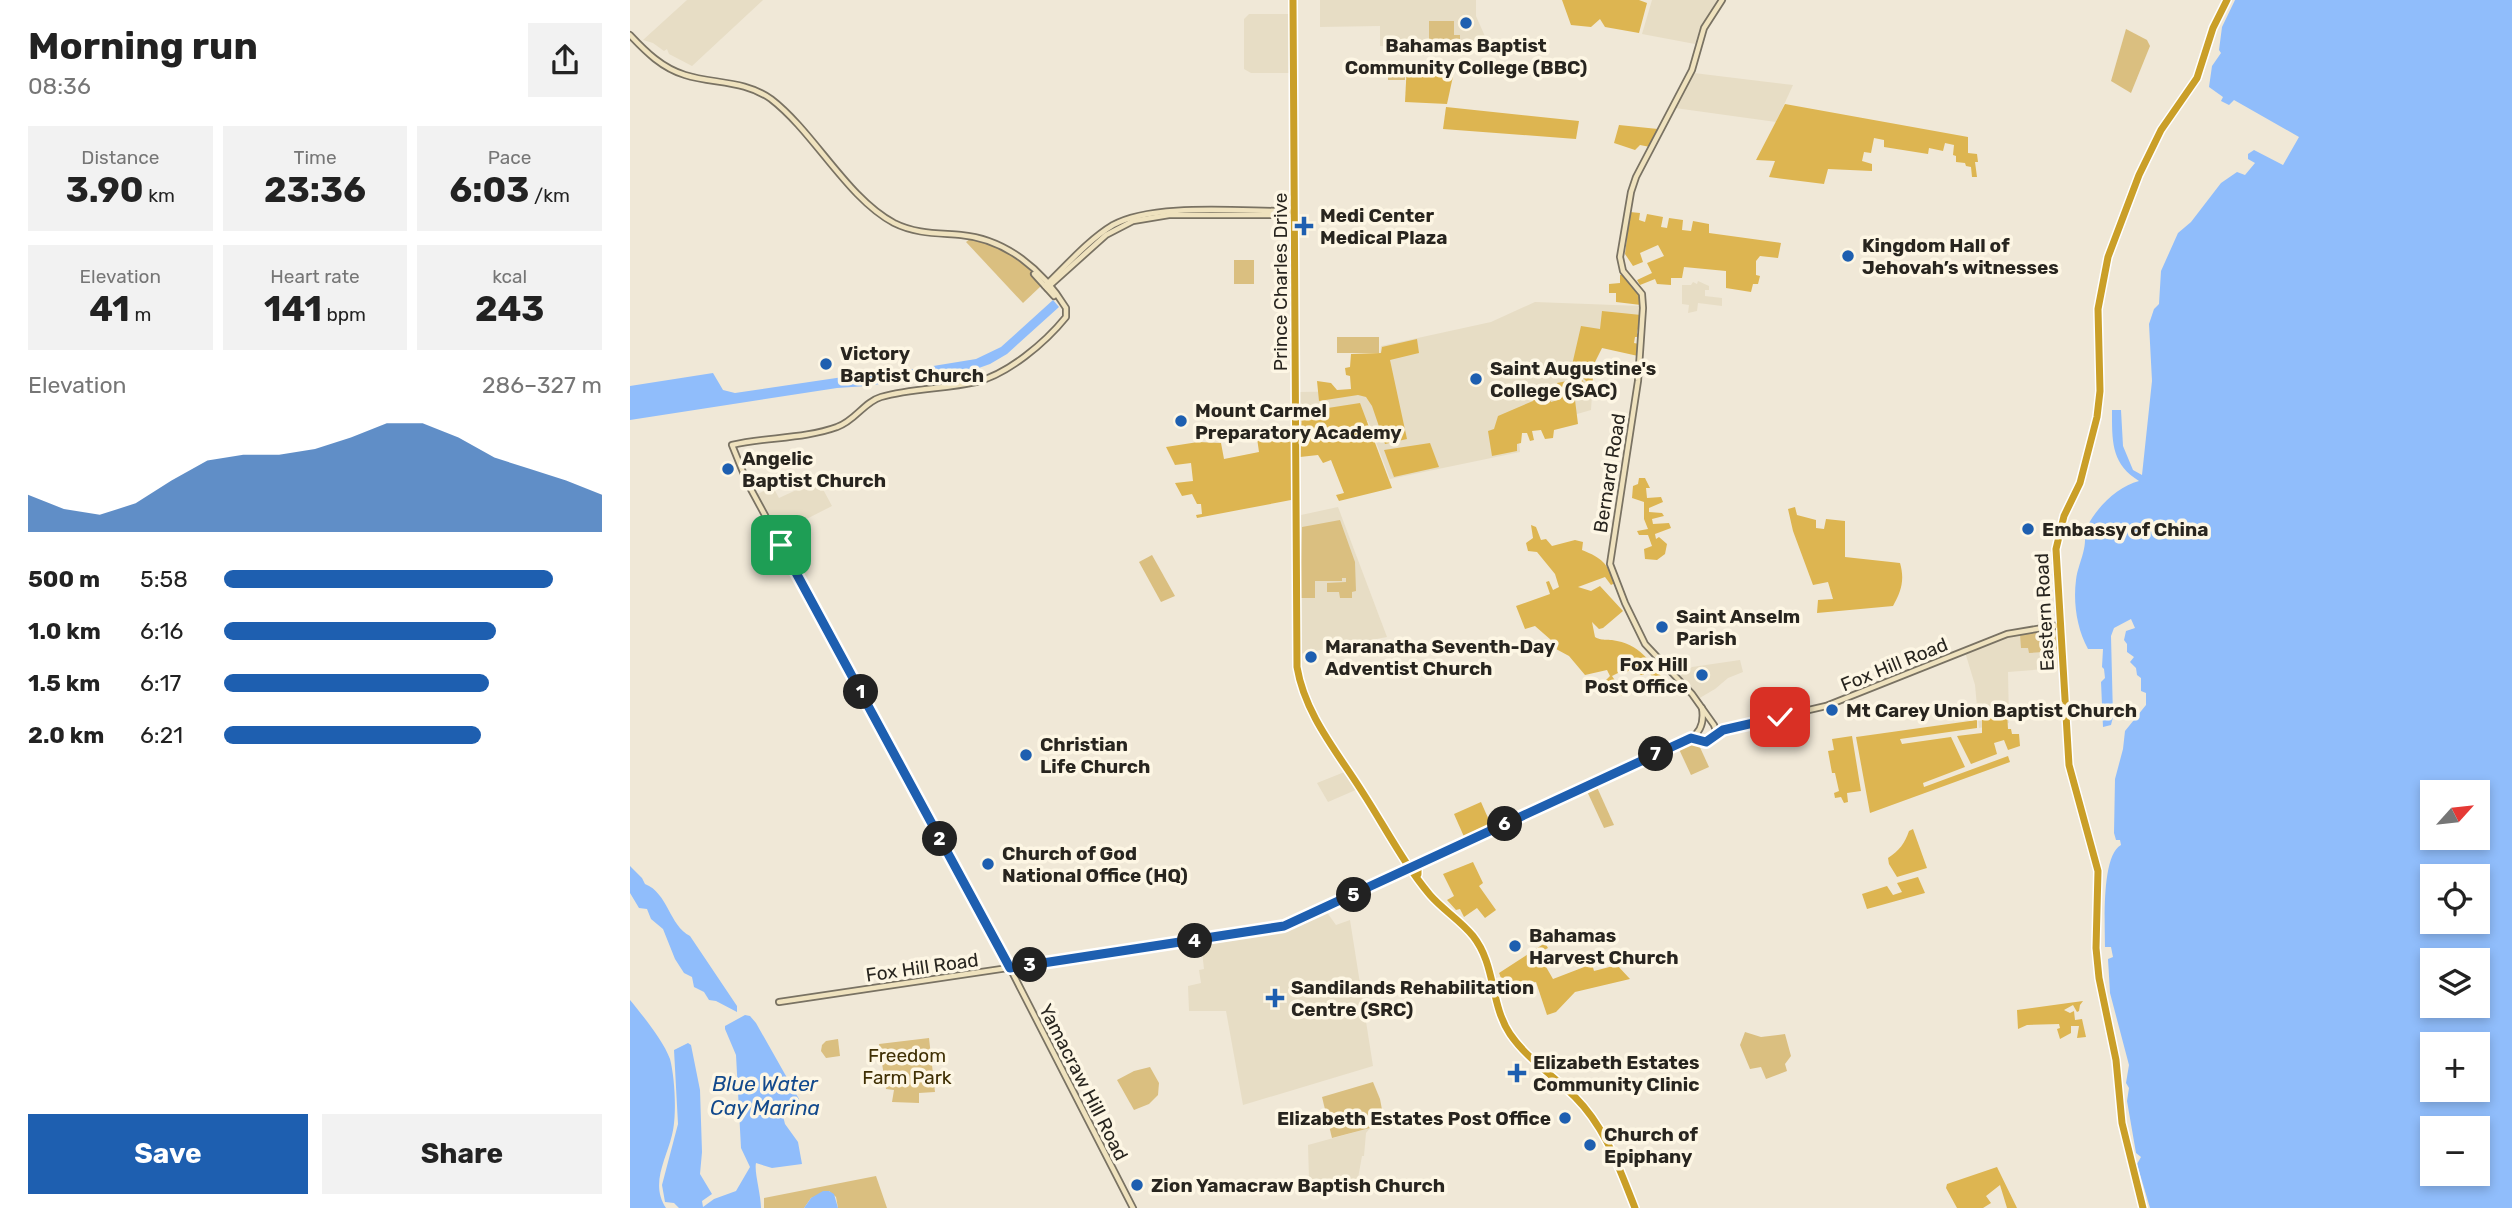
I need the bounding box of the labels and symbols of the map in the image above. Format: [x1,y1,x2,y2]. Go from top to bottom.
marker: Bahamas Baptist Community College (BBC) [1458,15,1474,31]
place label: Bahamas Baptist Community College (BBC) [1345,34,1587,79]
street label: Prince Charles Drive [1269,193,1292,371]
place label: Medi Center Medical Plaza [1320,204,1448,249]
marker: Medi Center Medical Plaza [1294,216,1314,236]
place label: Kingdom Hall of Jehovah’s witnesses [1862,234,2059,279]
marker: Kingdom Hall of Jehovah’s witnesses [1840,248,1856,264]
place label: Victory Baptist Church [840,342,984,387]
marker: Victory Baptist Church [818,356,834,372]
place label: Saint Augustine's College (SAC) [1490,357,1656,402]
marker: Saint Augustine's College (SAC) [1468,371,1484,387]
place label: Mount Carmel Preparatory Academy [1195,399,1402,444]
street label: Bernard Road [1589,412,1630,534]
marker: Mount Carmel Preparatory Academy [1173,413,1189,429]
place label: Angelic Baptist Church [742,447,886,492]
marker: Angelic Baptist Church [720,461,736,477]
pin [751,515,811,575]
place label: Embassy of China [2042,518,2208,541]
marker: Embassy of China [2020,521,2036,537]
street label: Eastern Road [2030,552,2059,672]
place label: Saint Anselm Parish [1676,605,1800,650]
marker: Saint Anselm Parish [1654,619,1670,635]
street label: Fox Hill Road [1837,633,1951,696]
place label: Maranatha Seventh-Day Adventist Church [1325,635,1556,680]
marker: Maranatha Seventh-Day Adventist Church [1303,649,1319,665]
place label: Fox Hill Post Office [1585,653,1688,698]
marker: Fox Hill Post Office [1694,667,1710,683]
pin: 1 [844,674,878,710]
pin [1750,687,1810,747]
place label: Mt Carey Union Baptist Church [1846,699,2137,722]
marker: Mt Carey Union Baptist Church [1824,702,1840,718]
place label: Christian Life Church [1040,733,1150,778]
pin: 7 [1639,736,1674,772]
marker: Christian Life Church [1018,747,1034,763]
north arrow [2420,780,2490,850]
pin: 6 [1488,806,1522,842]
pin: 2 [922,822,958,856]
place label: Church of God National Office (HQ) [1002,842,1188,887]
marker: Church of God National Office (HQ) [980,856,996,872]
pin: 5 [1336,878,1372,912]
pin: 4 [1178,923,1212,958]
place label: Bahamas Harvest Church [1529,924,1679,969]
marker: Bahamas Harvest Church [1507,938,1523,954]
street label: Fox Hill Road [864,948,980,987]
pin: 3 [1012,948,1048,982]
place label: Sandilands Rehabilitation Centre (SRC) [1291,976,1534,1021]
marker: Sandilands Rehabilitation Centre (SRC) [1265,988,1285,1008]
street label: Yamacraw Hill Road [1034,1000,1133,1164]
park label: Freedom Farm Park [862,1044,952,1089]
place label: Elizabeth Estates Community Clinic [1533,1051,1700,1096]
marker: Elizabeth Estates Community Clinic [1507,1063,1527,1083]
water label: Blue Water Cay Marina [710,1071,820,1120]
place label: Elizabeth Estates Post Office [1277,1107,1551,1130]
marker: Elizabeth Estates Post Office [1557,1110,1573,1126]
place label: Church of Epiphany [1604,1123,1699,1168]
marker: Church of Epiphany [1582,1137,1598,1153]
place label: Zion Yamacraw Baptish Church [1151,1174,1445,1197]
marker: Zion Yamacraw Baptish Church [1129,1177,1145,1193]

